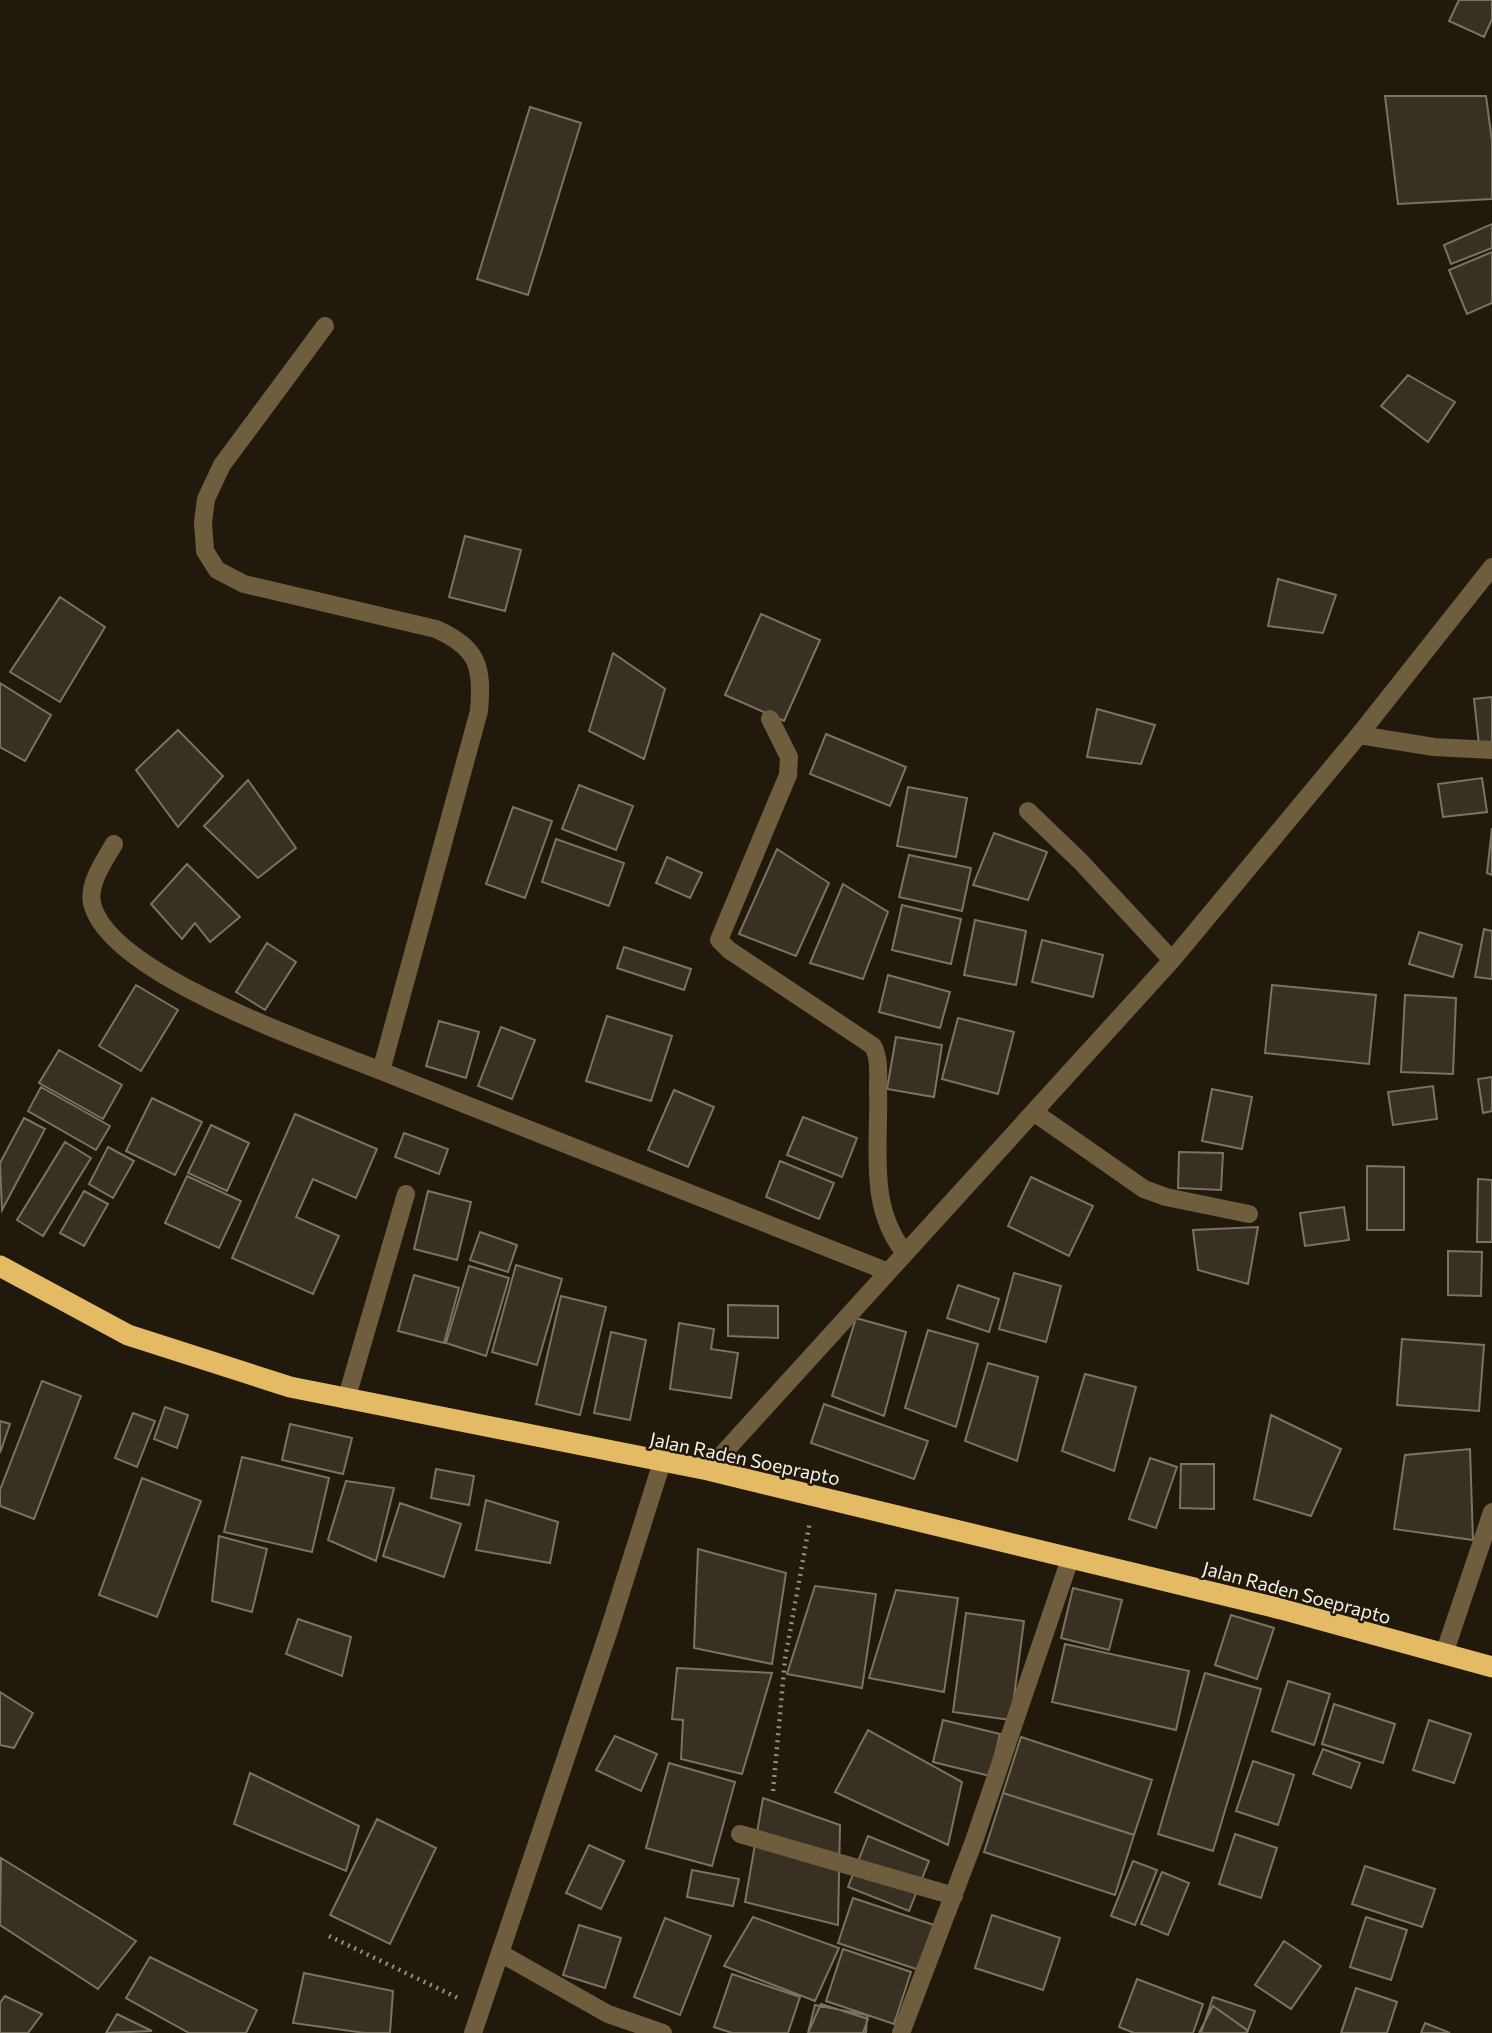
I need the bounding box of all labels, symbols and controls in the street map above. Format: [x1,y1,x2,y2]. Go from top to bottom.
street label: Jalan Raden Soeprapto [648,1427,842,1489]
street label: Jalan Raden Soeprapto [1200,1556,1394,1628]

